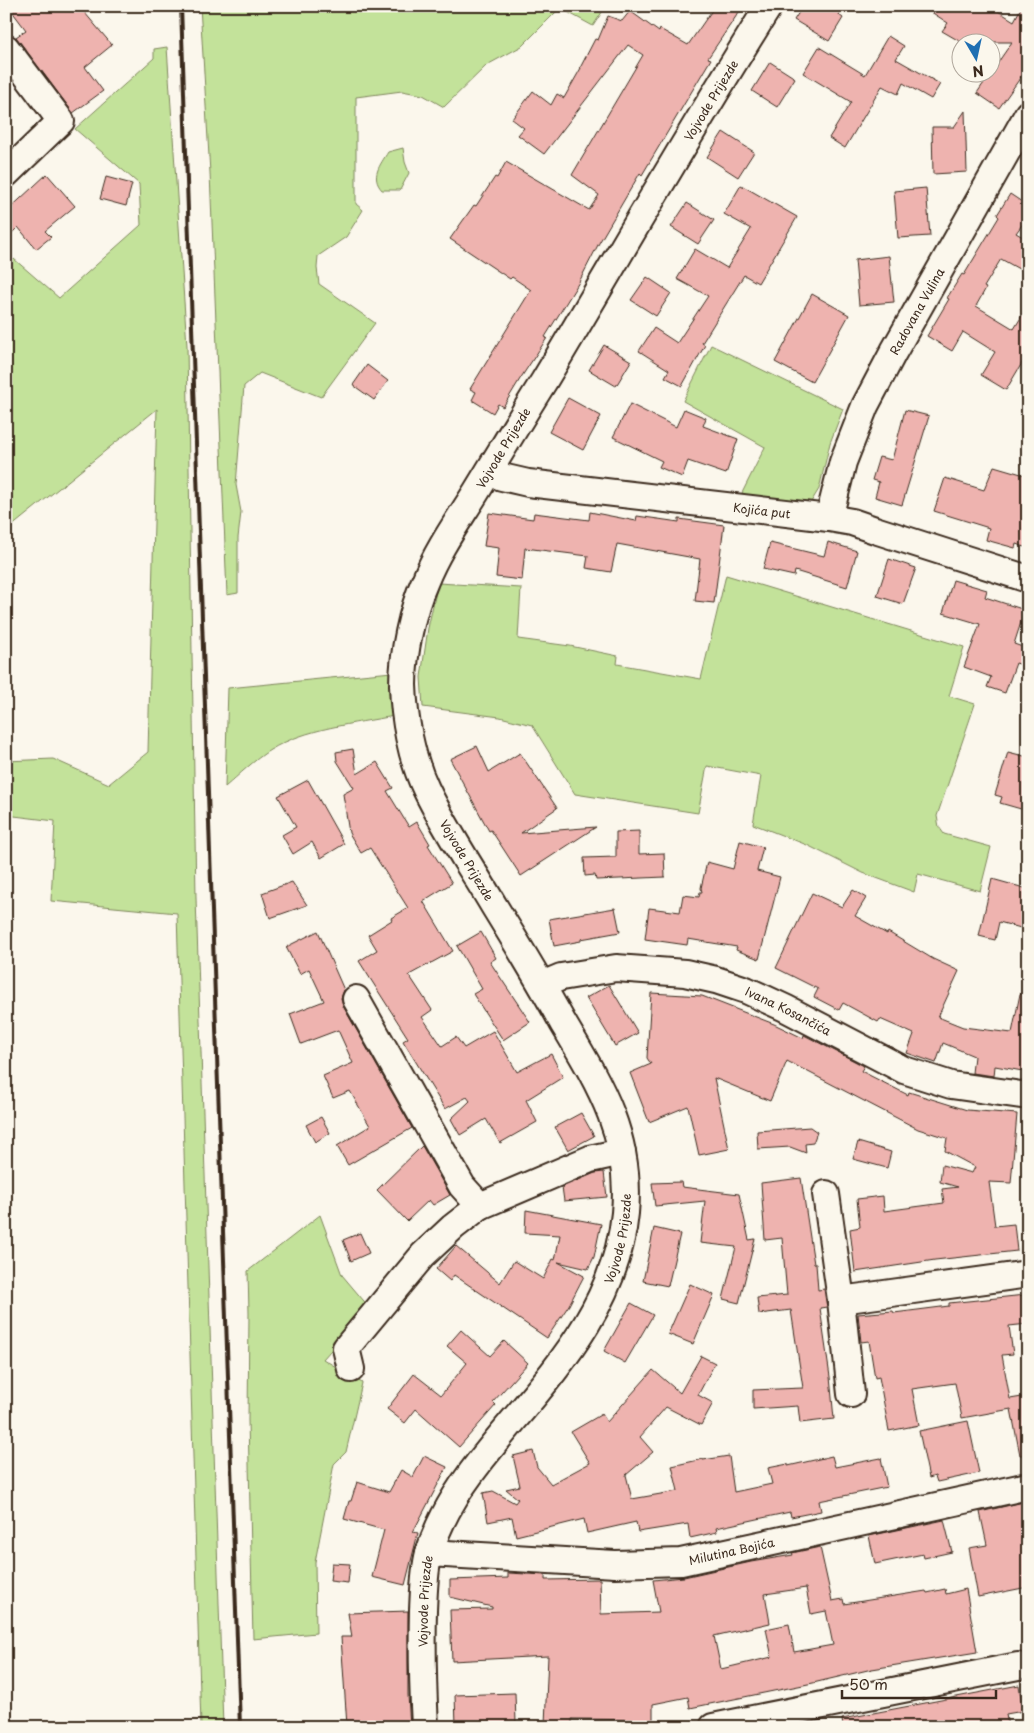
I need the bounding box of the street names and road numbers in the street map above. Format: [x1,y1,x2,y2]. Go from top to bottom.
street label: Vojvode Prijezde [679,56,742,144]
street label: Radovana Vulina [885,264,949,358]
street label: Vojvode Prijezde [471,404,534,492]
street label: Kojića put [732,498,791,522]
street label: Vojvode Prijezde [436,816,498,904]
street label: Ivana Kosančića [742,982,835,1040]
street label: Vojvode Prijezde [599,1193,635,1286]
street label: Milutina Bojića [687,1533,776,1569]
street label: Vojvode Prijezde [414,1554,437,1647]

